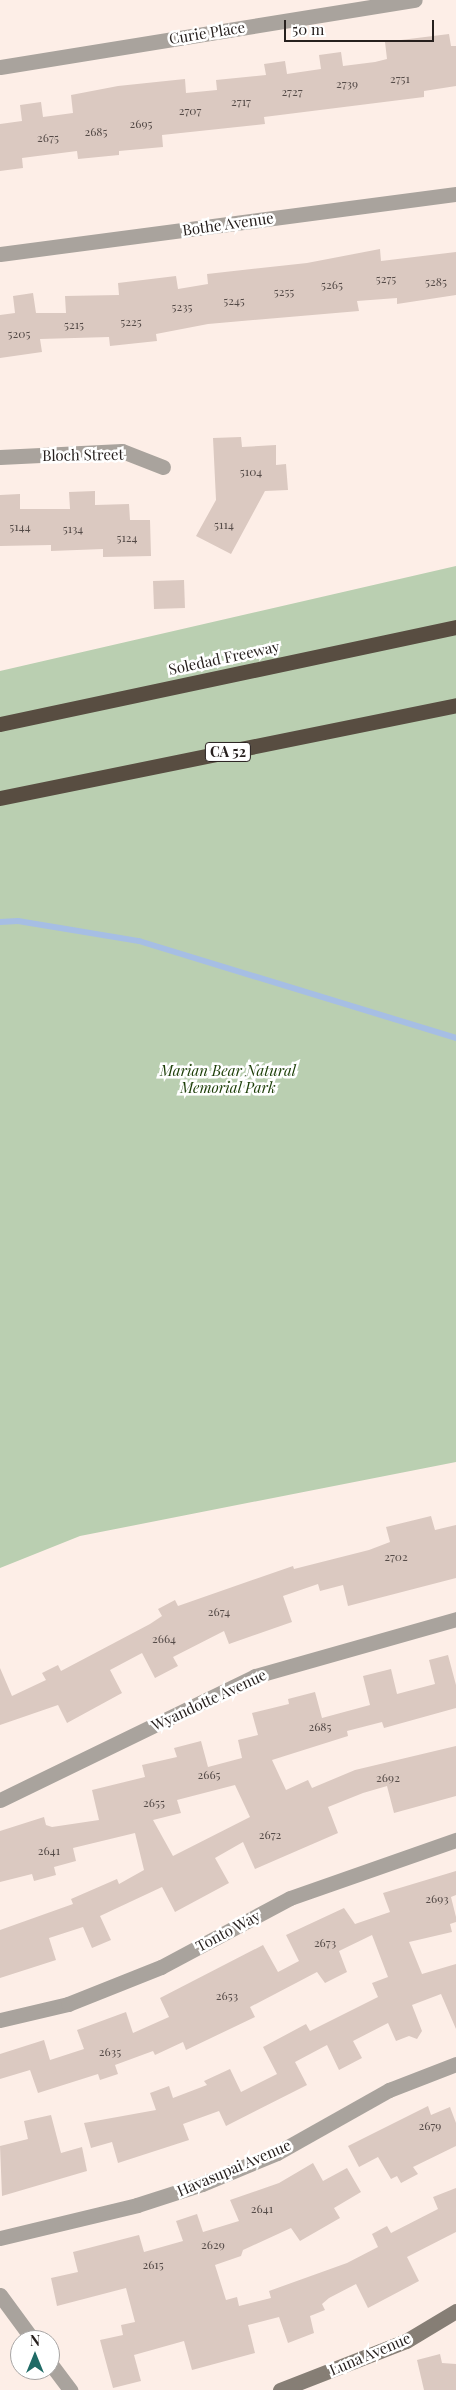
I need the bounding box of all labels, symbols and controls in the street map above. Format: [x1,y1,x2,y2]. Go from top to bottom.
scale bar [286,10,436,42]
street label: Curie Place [168,18,246,48]
text: 50 m [292,19,324,39]
house number: 2751 [390,72,410,86]
house number: 2739 [336,77,358,91]
house number: 2727 [281,85,303,99]
house number: 2717 [231,95,251,109]
house number: 2707 [179,104,201,118]
house number: 2695 [129,117,153,131]
house number: 2685 [84,125,108,139]
house number: 2675 [37,131,59,145]
street label: Bothe Avenue [181,209,275,239]
house number: 5275 [376,272,396,286]
house number: 5285 [425,275,447,289]
house number: 5265 [321,278,343,292]
house number: 5255 [274,285,294,299]
house number: 5245 [223,294,245,308]
house number: 5235 [171,300,193,314]
house number: 5225 [120,315,142,329]
house number: 5215 [64,318,84,332]
house number: 5205 [8,327,30,341]
street label: Bloch Street [42,445,124,465]
house number: 5104 [240,465,262,479]
house number: 5114 [214,518,234,532]
house number: 5144 [9,520,31,534]
house number: 5134 [63,522,83,536]
house number: 5124 [116,531,138,545]
street label: Soledad Freeway [167,637,281,679]
road number: CA 52 [204,740,252,764]
park label: Marian Bear Natural Memorial Park [160,1061,296,1096]
house number: 2702 [384,1550,408,1564]
house number: 2674 [208,1605,230,1619]
house number: 2664 [152,1632,176,1646]
street label: Wyandotte Avenue [149,1665,269,1735]
house number: 2685 [308,1720,332,1734]
house number: 2665 [197,1768,221,1782]
house number: 2692 [376,1771,400,1785]
house number: 2655 [143,1796,165,1810]
house number: 2672 [259,1828,281,1842]
house number: 2641 [38,1844,60,1858]
house number: 2693 [425,1892,449,1906]
street label: Tonto Way [192,1906,264,1956]
house number: 2673 [314,1936,336,1950]
house number: 2653 [216,1989,238,2003]
house number: 2635 [99,2045,121,2059]
house number: 2679 [419,2119,441,2133]
street label: Havasupai Avenue [174,2136,294,2200]
house number: 2641 [251,2202,273,2216]
house number: 2629 [201,2238,225,2252]
house number: 2615 [142,2258,164,2272]
street label: Luna Avenue [326,2329,414,2379]
north arrow [10,2330,60,2380]
text: N [30,2331,40,2350]

